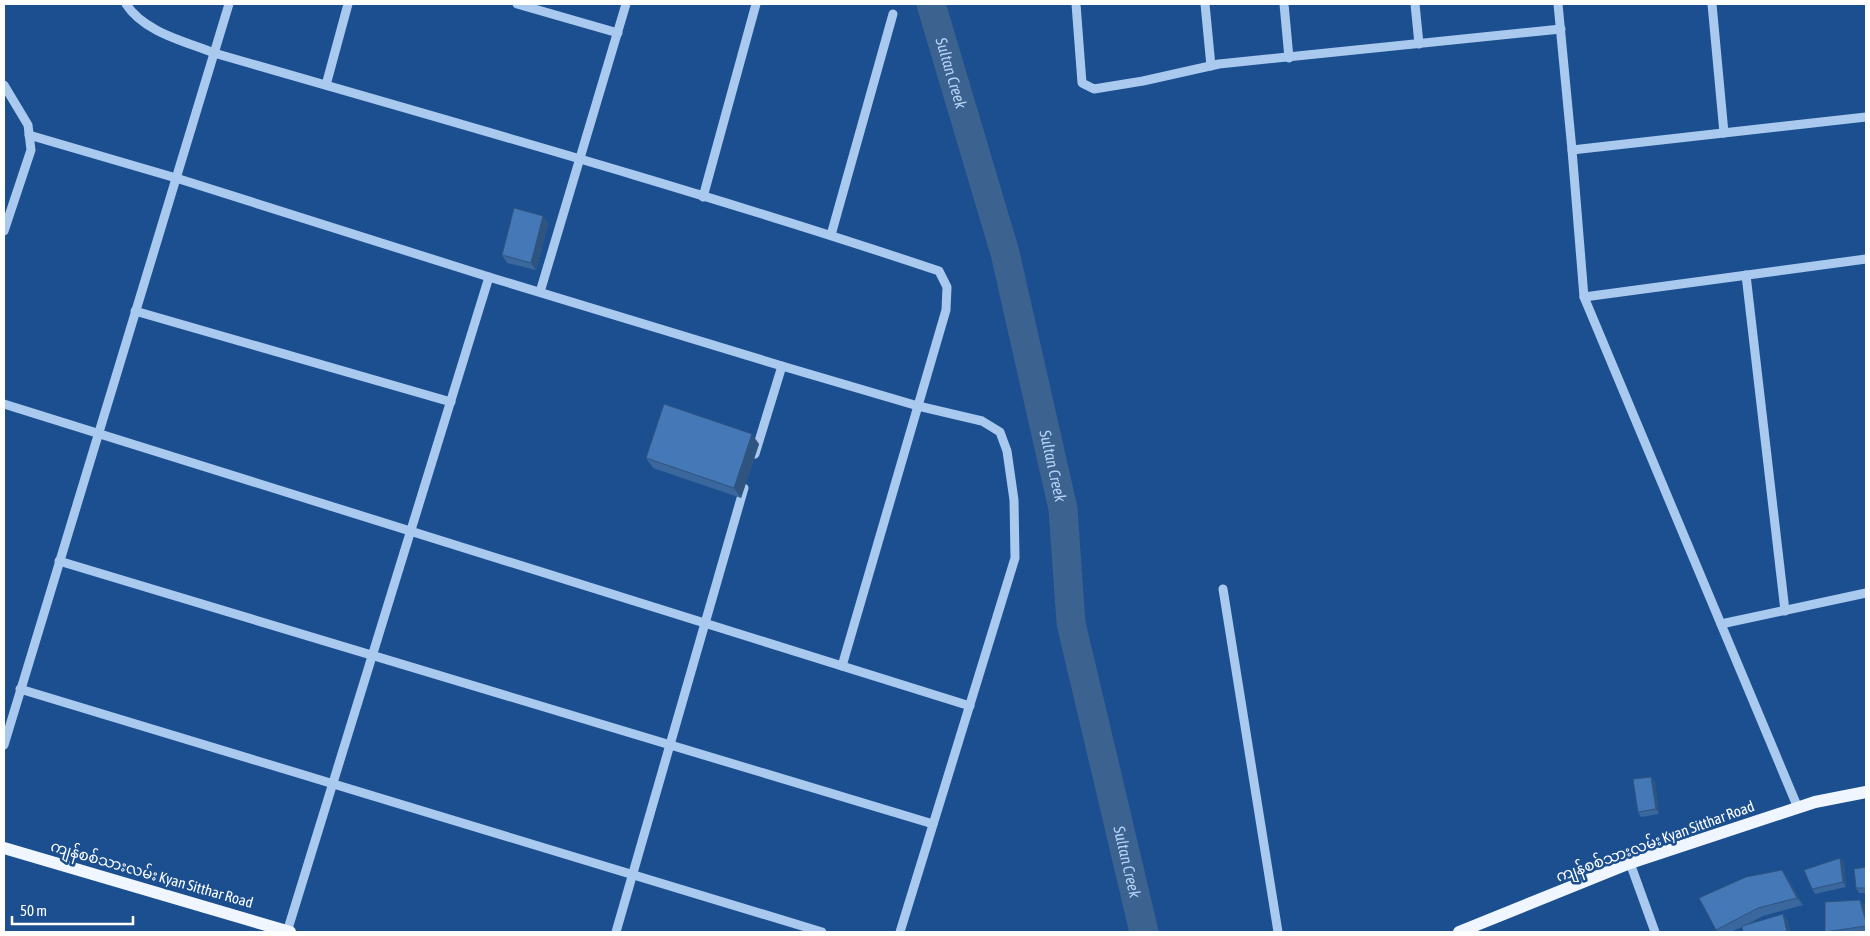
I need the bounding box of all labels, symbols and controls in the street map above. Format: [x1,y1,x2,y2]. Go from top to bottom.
water label: Sultan Creek [932,34,971,112]
water label: Sultan Creek [1036,427,1070,505]
street label: ကျန်စစ်သားလမ်း Kyan Sitthar Road [1553,796,1758,889]
water label: Sultan Creek [1110,823,1145,901]
street label: ကျန်စစ်သားလမ်း Kyan Sitthar Road [48,836,255,915]
scale bar [12,894,134,926]
text: 50 m [20,902,47,919]

